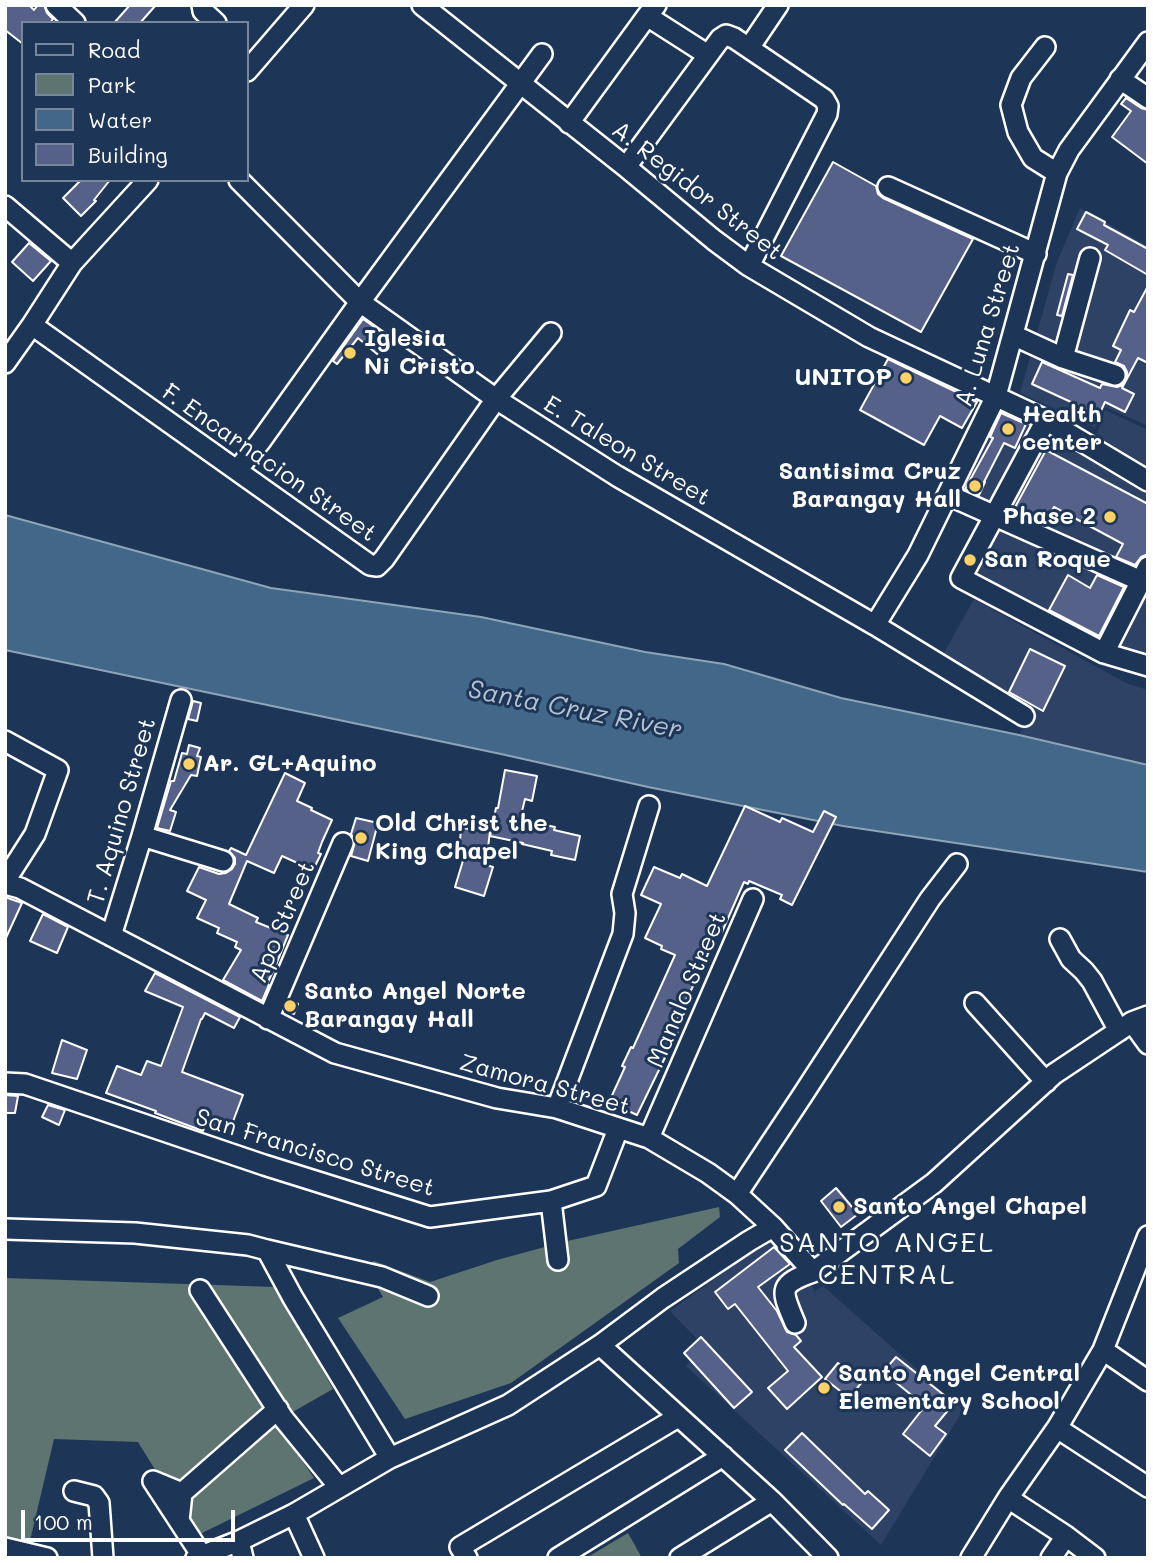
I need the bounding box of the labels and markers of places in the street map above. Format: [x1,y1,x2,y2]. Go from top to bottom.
place label: Iglesia Ni Cristo [364,325,475,381]
marker: Iglesia Ni Cristo [342,345,358,361]
place label: UNITOP [795,364,892,392]
marker: UNITOP [898,370,914,386]
place label: Health center [1022,401,1102,457]
marker: Health center [1000,421,1016,437]
place label: Santisima Cruz Barangay Hall [778,458,961,514]
marker: Santisima Cruz Barangay Hall [967,478,983,494]
place label: Phase 2 [1002,503,1096,531]
marker: Phase 2 [1102,509,1118,525]
place label: San Roque [984,546,1111,574]
marker: San Roque [962,552,978,568]
place label: Ar. GL+Aquino [203,750,377,778]
marker: Ar. GL+Aquino [181,756,197,772]
place label: Old Christ the King Chapel [375,810,547,866]
marker: Old Christ the King Chapel [353,830,369,846]
place label: Santo Angel Norte Barangay Hall [304,978,526,1034]
marker: Santo Angel Norte Barangay Hall [282,998,298,1014]
place label: Santo Angel Chapel [853,1193,1087,1221]
marker: Santo Angel Chapel [831,1199,847,1215]
place label: Santo Angel Central Elementary School [838,1360,1080,1416]
marker: Santo Angel Central Elementary School [816,1380,832,1396]

